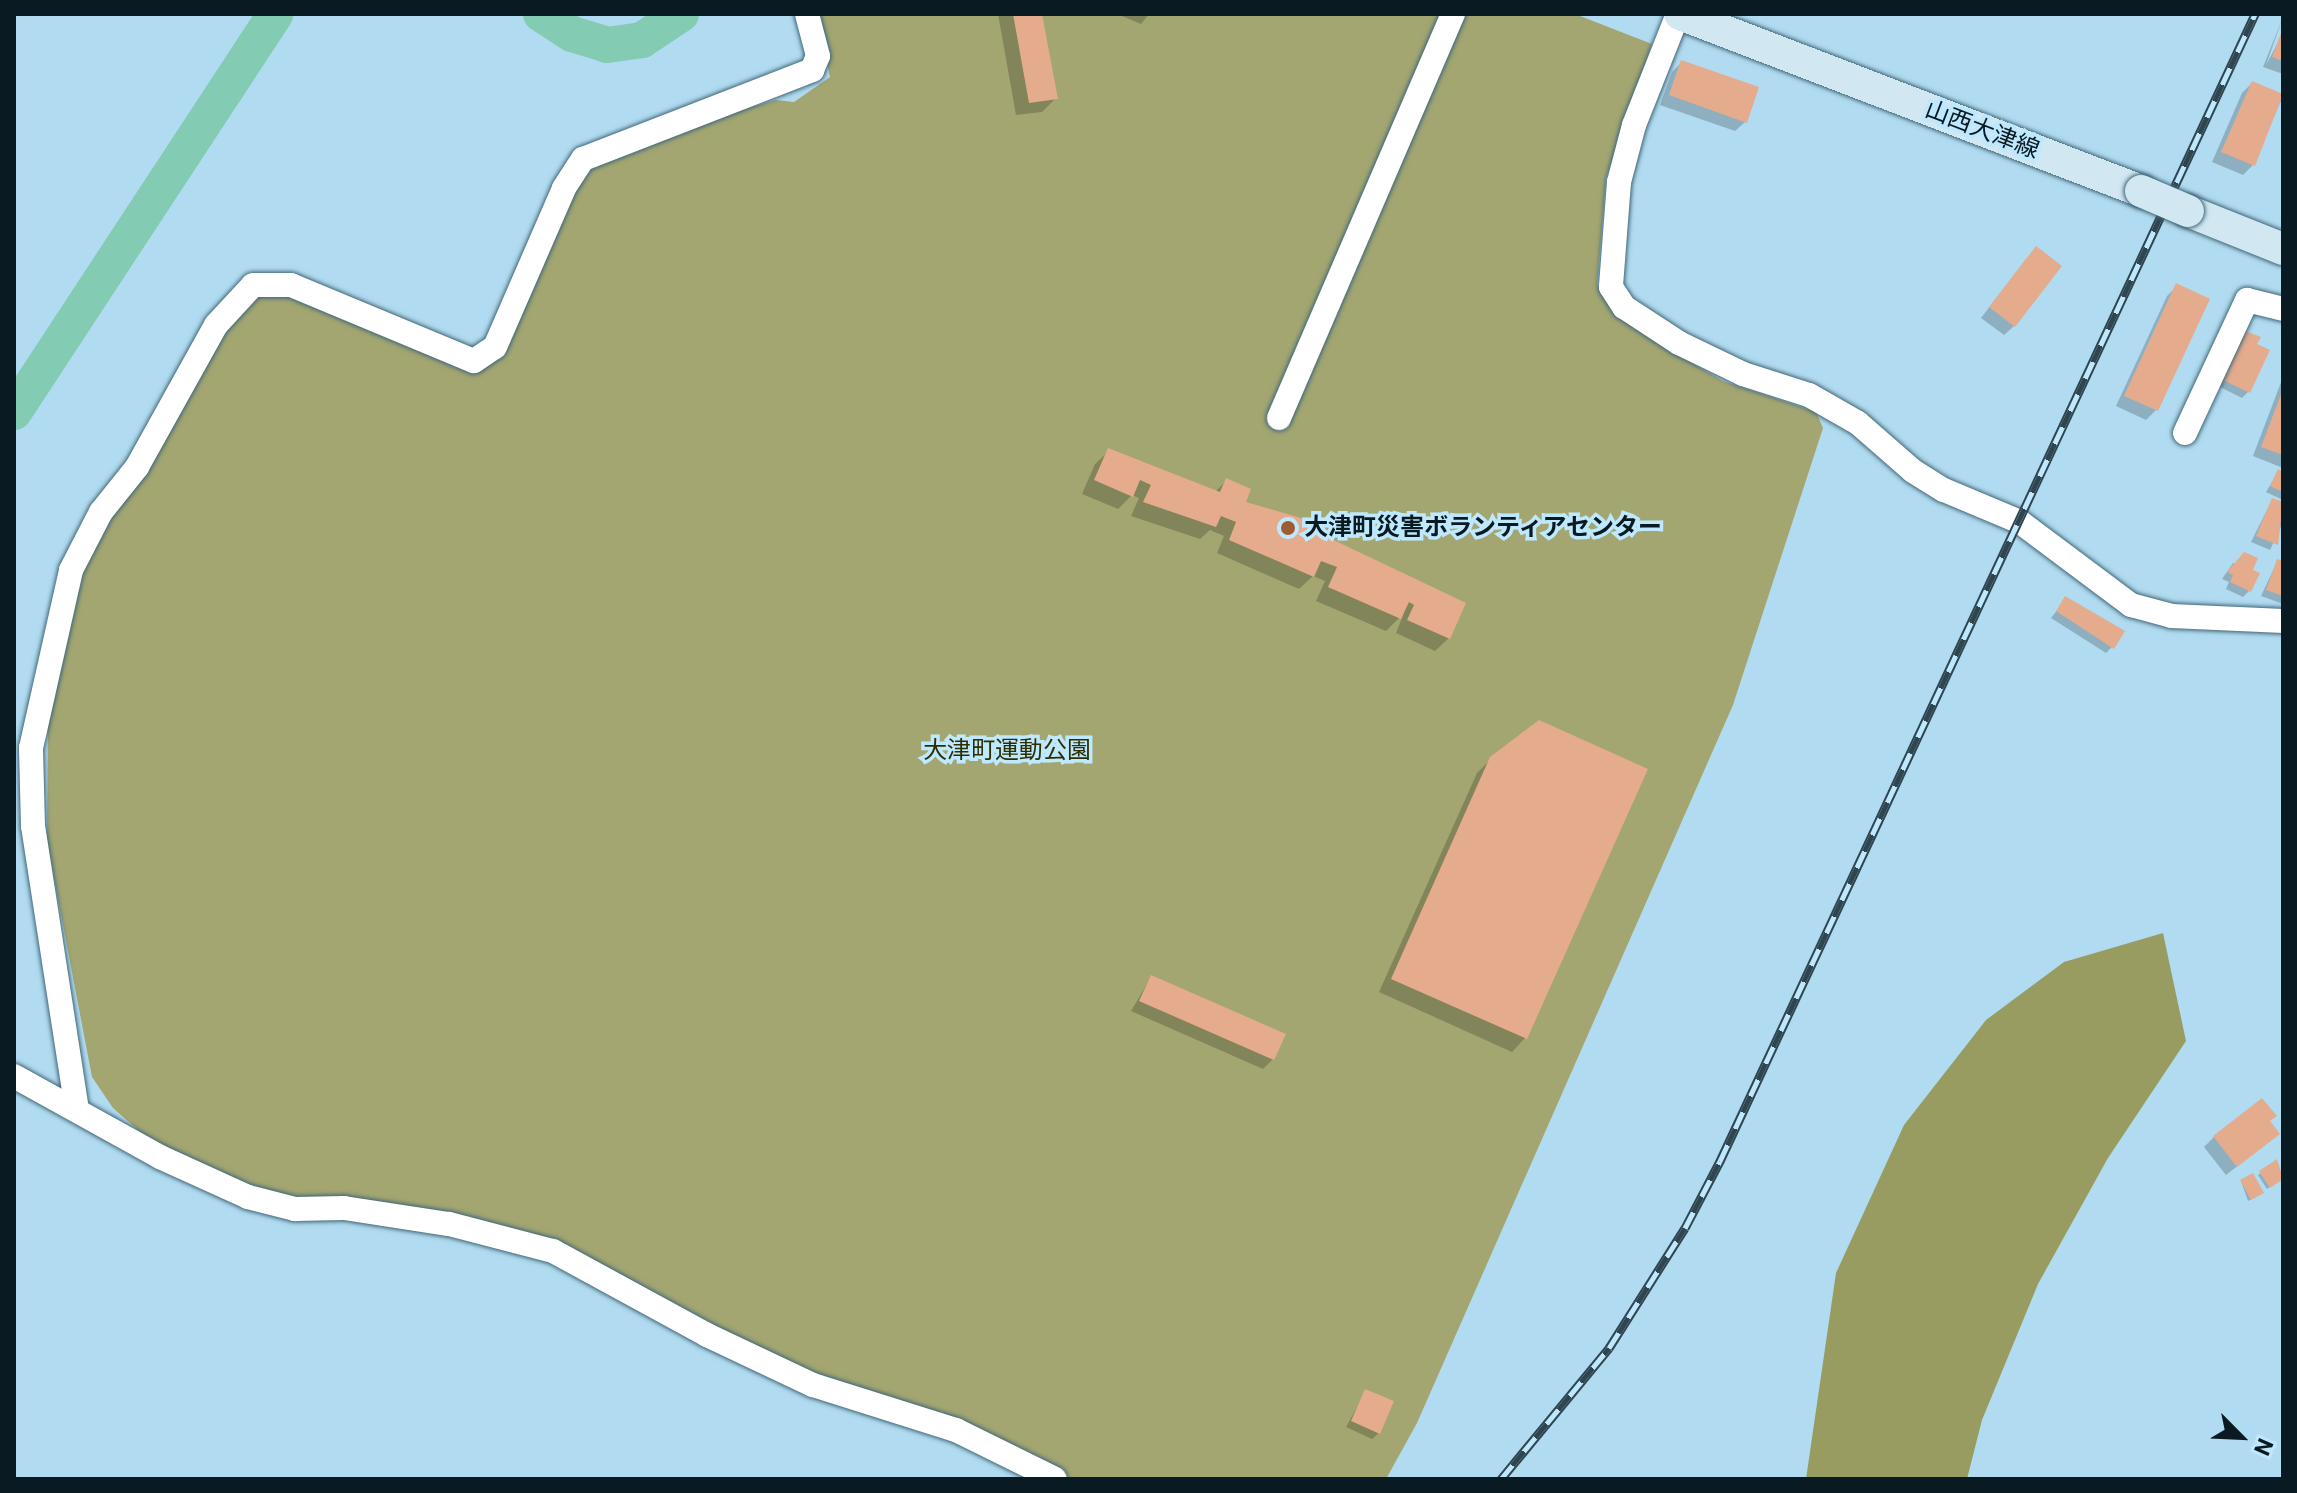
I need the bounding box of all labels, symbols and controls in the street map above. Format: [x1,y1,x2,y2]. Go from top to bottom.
street label: 山西大津線 [1921,95,2043,165]
place label: 大津町災害ボランティアセンター [1304,514,1664,542]
marker: 大津町災害ボランティアセンター [1279,519,1297,537]
park label: 大津町運動公園 [923,737,1091,765]
north arrow [2201,1397,2281,1477]
text: N [2249,1435,2278,1459]

